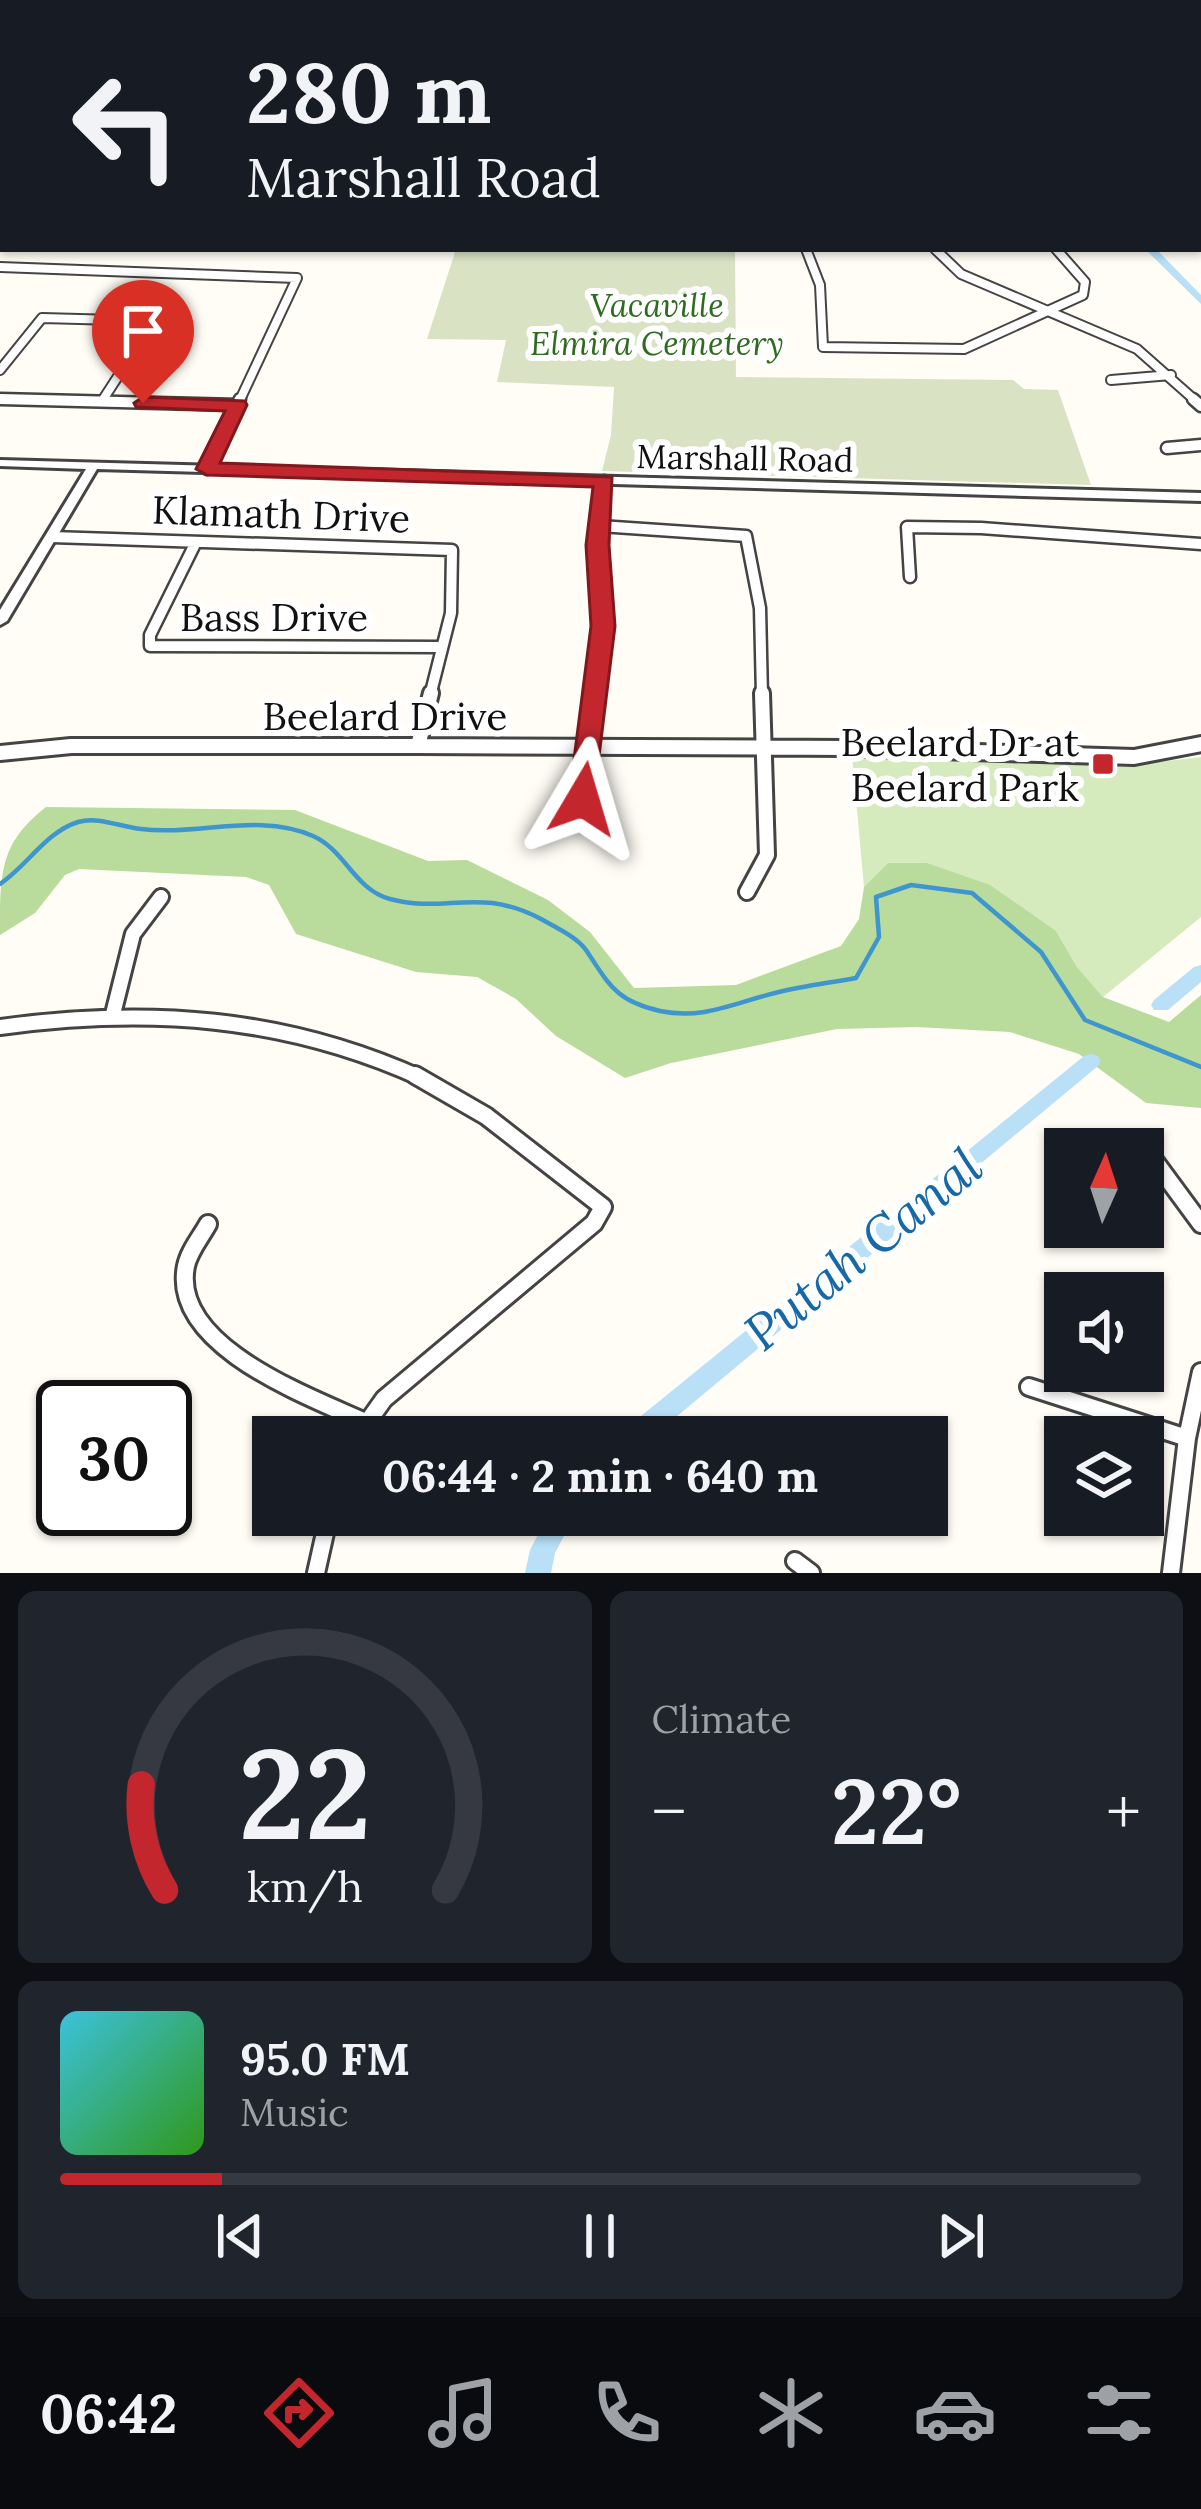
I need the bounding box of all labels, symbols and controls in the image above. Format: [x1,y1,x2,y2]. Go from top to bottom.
text: 280 m [246,38,492,146]
icon: left [48,48,204,204]
text: Marshall Road [246,143,601,212]
pin [92,280,194,403]
park label: Vacaville Elmira Cemetery [530,284,784,364]
icon: arrive [110,298,176,364]
street label: Marshall Road [636,435,854,481]
street label: Klamath Drive [151,485,411,543]
street label: Bass Drive [180,592,368,642]
street label: Beelard Drive [263,691,507,741]
place label: Beelard Dr at Beelard Park [841,717,1079,812]
position arrow [520,736,646,862]
marker: Beelard Dr at Beelard Park [1090,751,1116,777]
north arrow [1044,1128,1164,1248]
map controls [1044,1128,1164,1536]
water label: Putah Canal [731,1133,994,1364]
button: sound [1044,1272,1164,1392]
speed limit sign: 30 [36,1380,192,1536]
button: layers [1044,1416,1164,1536]
text: 06:44 · 2 min · 640 m [382,1447,818,1504]
text: Climate [652,1694,791,1744]
text: 22 [238,1713,371,1873]
text: 22° [831,1753,961,1869]
text: − [652,1769,686,1853]
text: + [1106,1769,1141,1853]
text: km/h [247,1859,363,1914]
text: 95.0 FM [240,2030,410,2087]
text: Music [240,2087,349,2137]
icon: previous [207,2203,273,2269]
icon: pause [567,2203,633,2269]
icon: next [928,2203,994,2269]
icon: directions [257,2371,341,2455]
icon: music [421,2371,505,2455]
icon: phone [585,2371,669,2455]
icon: climate [749,2371,833,2455]
icon: car [913,2371,997,2455]
icon: filters [1077,2371,1161,2455]
text: 06:42 [40,2379,177,2448]

